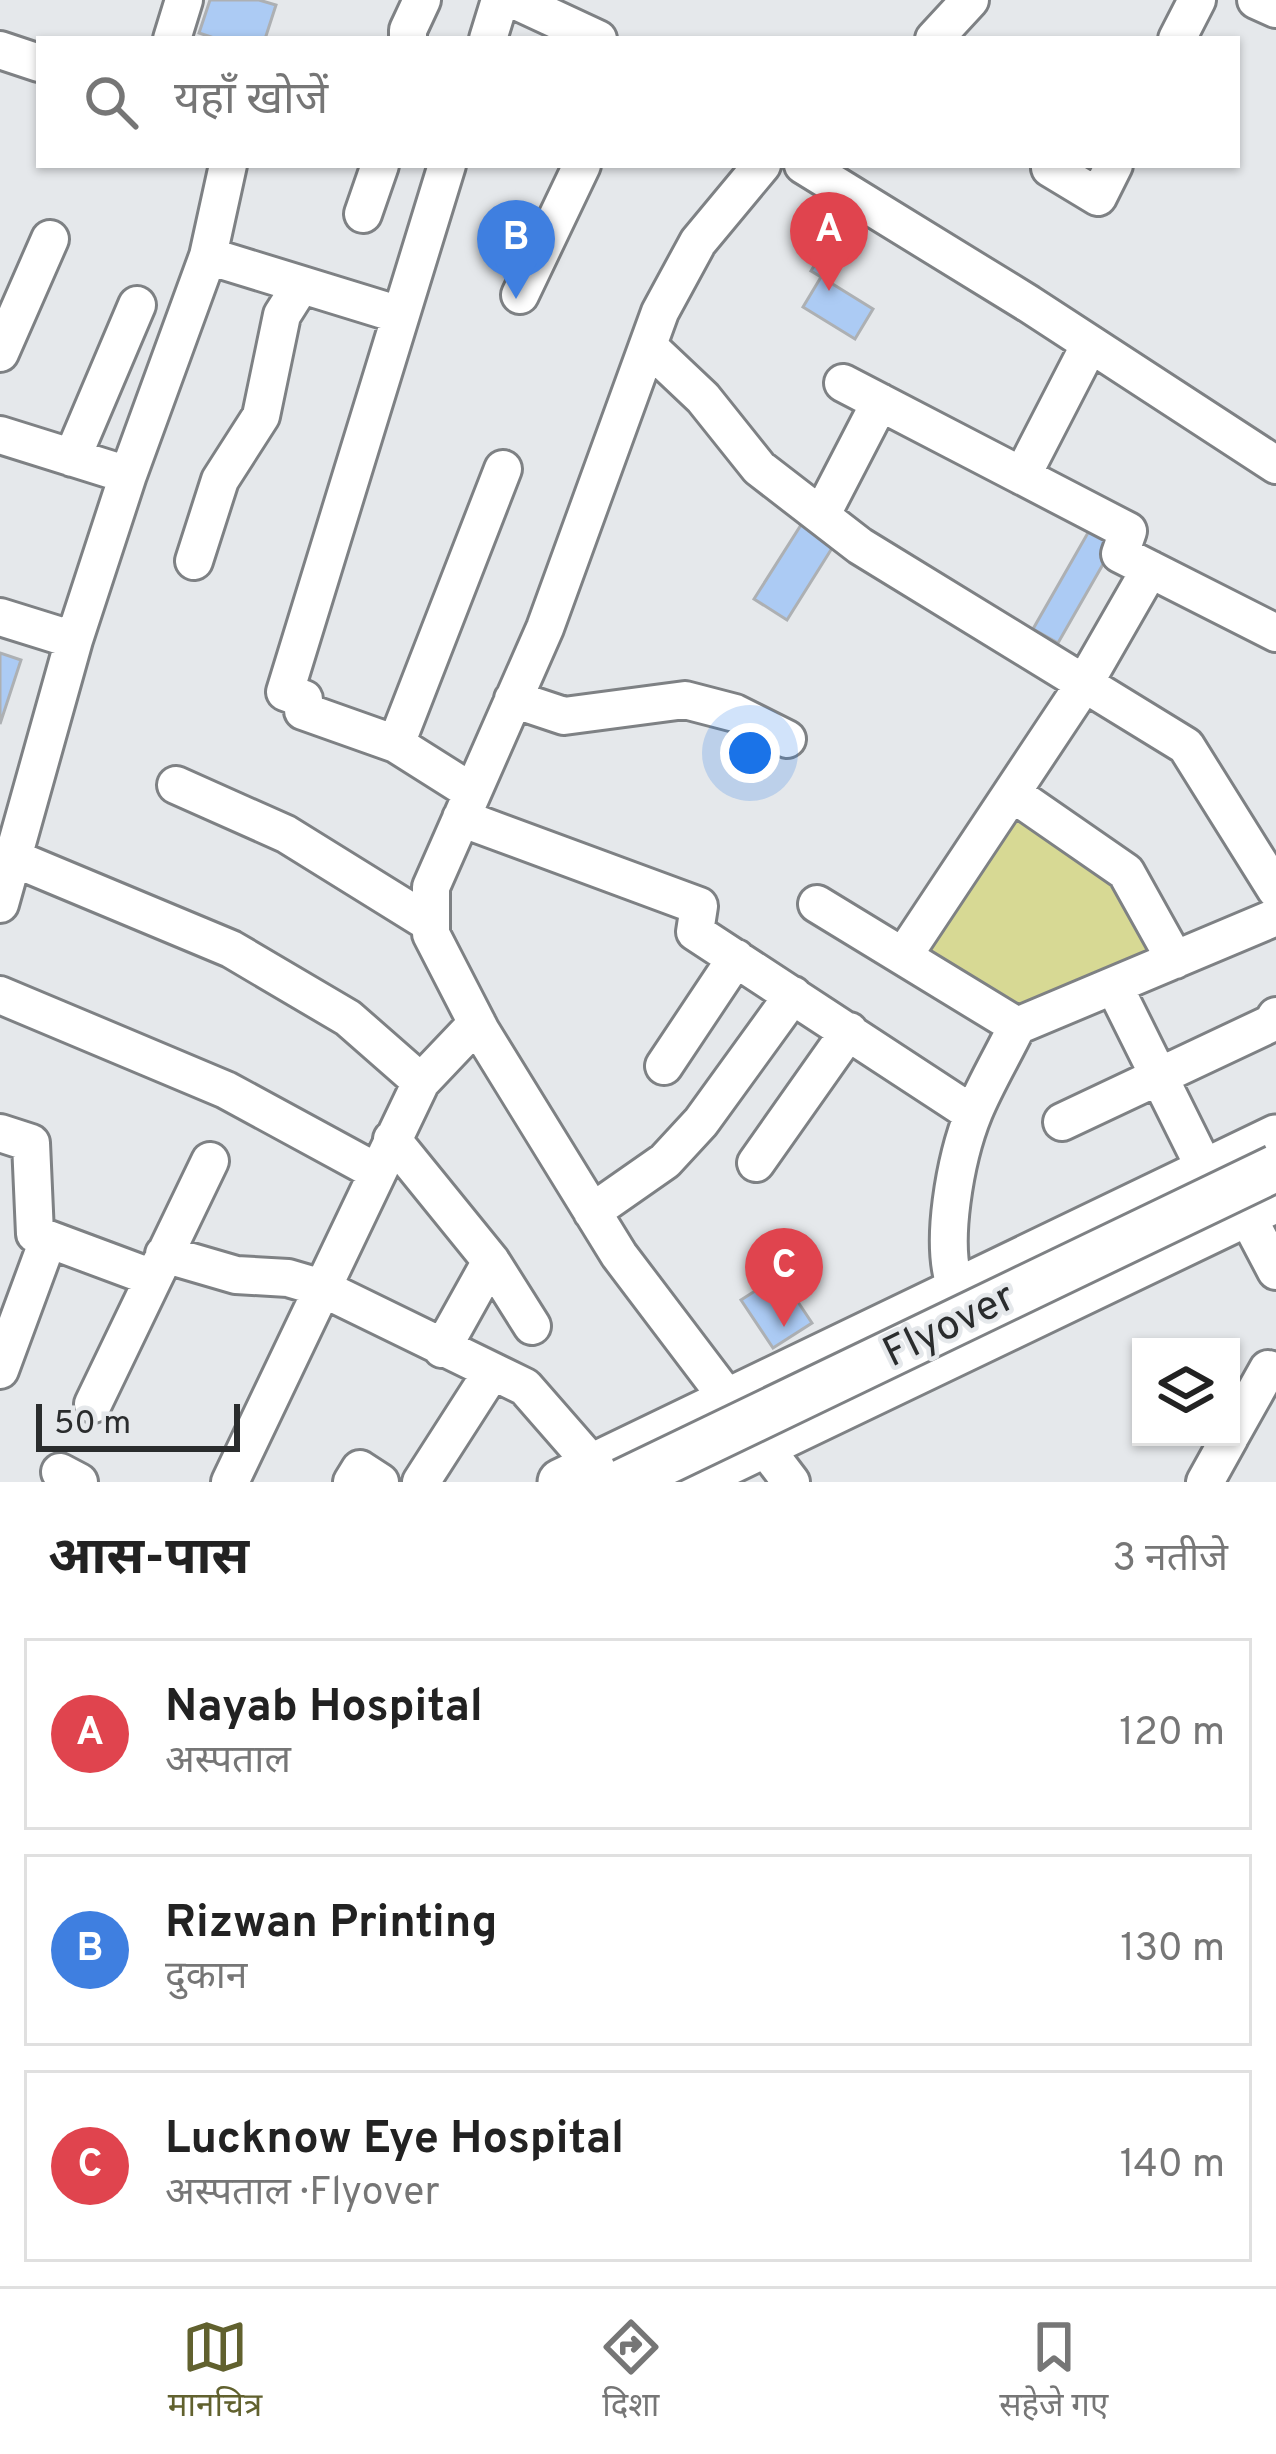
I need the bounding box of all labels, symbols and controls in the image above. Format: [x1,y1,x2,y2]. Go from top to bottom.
search box [36,36,1240,168]
icon: search [78,69,144,135]
text: यहाँ खोजें [174,73,328,130]
pin: A [790,192,868,291]
pin: B [477,200,555,299]
your location [720,723,780,783]
pin: C [745,1228,823,1327]
street label: Flyover [875,1272,1025,1382]
map controls [1132,1338,1240,1446]
button: layers [1132,1338,1240,1446]
scale bar [36,1398,240,1451]
text: 50 m [54,1404,131,1446]
text: आस-पास [48,1528,249,1593]
text: 3 नतीजे [1112,1536,1228,1585]
text: Nayab Hospital [165,1680,483,1737]
text: A [76,1710,104,1759]
text: 120 m [1119,1710,1225,1759]
text: अस्पताल [165,1738,291,1787]
text: Rizwan Printing [165,1896,498,1953]
text: B [77,1926,103,1975]
text: 130 m [1120,1926,1225,1975]
text: दुकान [165,1954,247,2003]
text: Lucknow Eye Hospital [165,2112,624,2169]
text: C [78,2142,102,2191]
text: 140 m [1120,2142,1225,2191]
text: अस्पताल · Flyover [165,2170,440,2219]
tab: मानचित्र [168,2314,262,2429]
tab: दिशा [598,2314,664,2429]
tab: सहेजे गए [999,2314,1108,2429]

